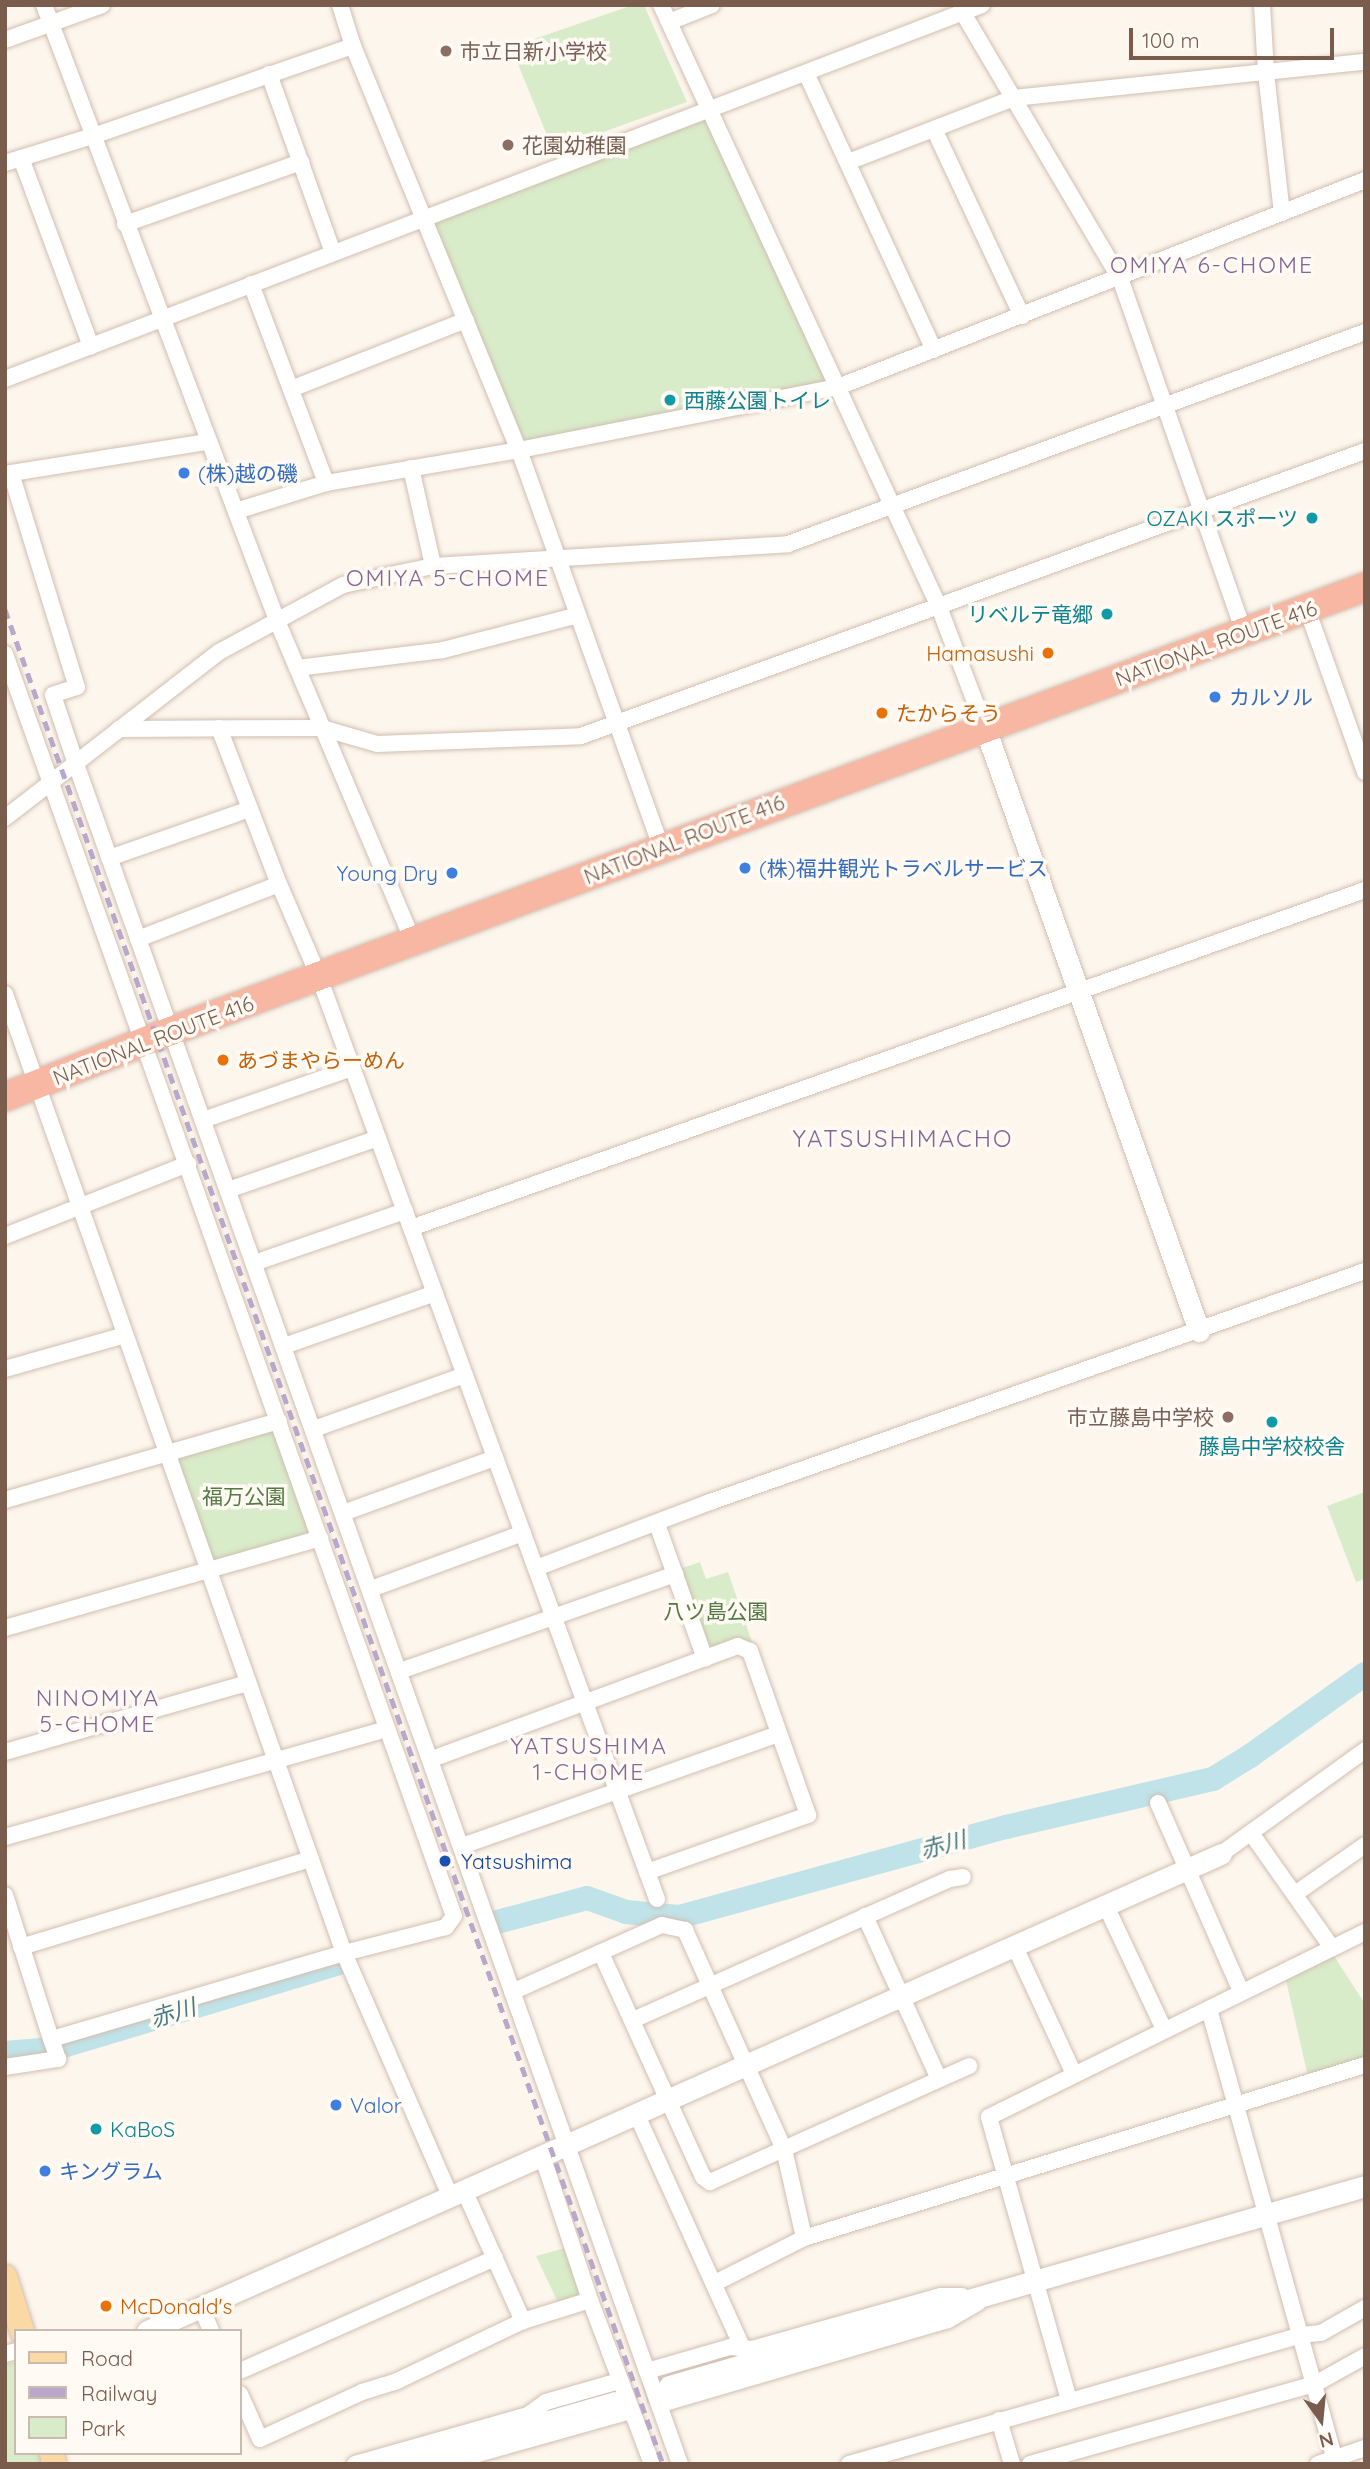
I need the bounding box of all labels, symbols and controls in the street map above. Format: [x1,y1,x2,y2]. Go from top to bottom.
scale bar [1132,14,1337,58]
text: 100 m [1142,27,1200,53]
place label: 市立日新小学校 [460,38,607,64]
marker: 市立日新小学校 [438,43,454,59]
place label: 花園幼稚園 [522,132,627,158]
marker: 花園幼稚園 [500,137,516,153]
district label: OMIYA 6-CHOME [1112,251,1312,279]
place label: 西藤公園トイレ [684,387,831,413]
marker: 西藤公園トイレ [662,392,678,408]
place label: (株)越の磯 [198,460,298,486]
marker: (株)越の磯 [176,465,192,481]
place label: OZAKI スポーツ [1146,505,1298,531]
marker: OZAKI スポーツ [1304,510,1320,526]
district label: OMIYA 5-CHOME [348,564,548,592]
street label: NATIONAL ROUTE 416 [1112,595,1320,691]
place label: リベルテ竜郷 [967,601,1093,627]
marker: リベルテ竜郷 [1099,606,1115,622]
place label: Hamasushi [926,640,1034,666]
marker: Hamasushi [1040,645,1056,661]
place label: カルソル [1229,684,1313,710]
marker: カルソル [1207,689,1223,705]
place label: たからそう [896,700,1001,726]
marker: たからそう [874,705,890,721]
street label: NATIONAL ROUTE 416 [580,789,788,889]
place label: (株)福井観光トラベルサービス [759,855,1048,881]
place label: Young Dry [336,860,438,886]
marker: (株)福井観光トラベルサービス [737,860,753,876]
marker: Young Dry [444,865,460,881]
street label: NATIONAL ROUTE 416 [49,990,257,1090]
place label: あづまやらーめん [237,1047,405,1073]
marker: あづまやらーめん [215,1052,231,1068]
district label: YATSUSHIMACHO [794,1125,1012,1153]
place label: 市立藤島中学校 [1067,1404,1214,1430]
marker: 市立藤島中学校 [1220,1409,1236,1425]
marker: 藤島中学校校舎 [1264,1414,1280,1430]
place label: 藤島中学校校舎 [1199,1433,1345,1459]
park label: 福万公園 [202,1483,286,1509]
park label: 八ツ島公園 [664,1598,768,1624]
district label: NINOMIYA 5-CHOME [37,1684,159,1738]
district label: YATSUSHIMA 1-CHOME [511,1732,667,1786]
water label: 赤川 [917,1826,969,1864]
place label: Yatsushima [461,1848,572,1874]
marker: Yatsushima [435,1851,455,1871]
water label: 赤川 [147,1993,199,2033]
place label: Valor [350,2092,402,2118]
marker: Valor [328,2097,344,2113]
place label: KaBoS [110,2116,175,2142]
marker: KaBoS [88,2121,104,2137]
place label: キングラム [59,2158,164,2184]
marker: キングラム [37,2163,53,2179]
place label: McDonald's [120,2293,232,2319]
marker: McDonald's [98,2298,114,2314]
legend [14,2329,242,2455]
text: Road [81,2345,133,2371]
text: Railway [81,2380,157,2406]
north arrow [1286,2385,1356,2455]
text: Park [81,2415,125,2441]
text: N [1317,2427,1336,2454]

